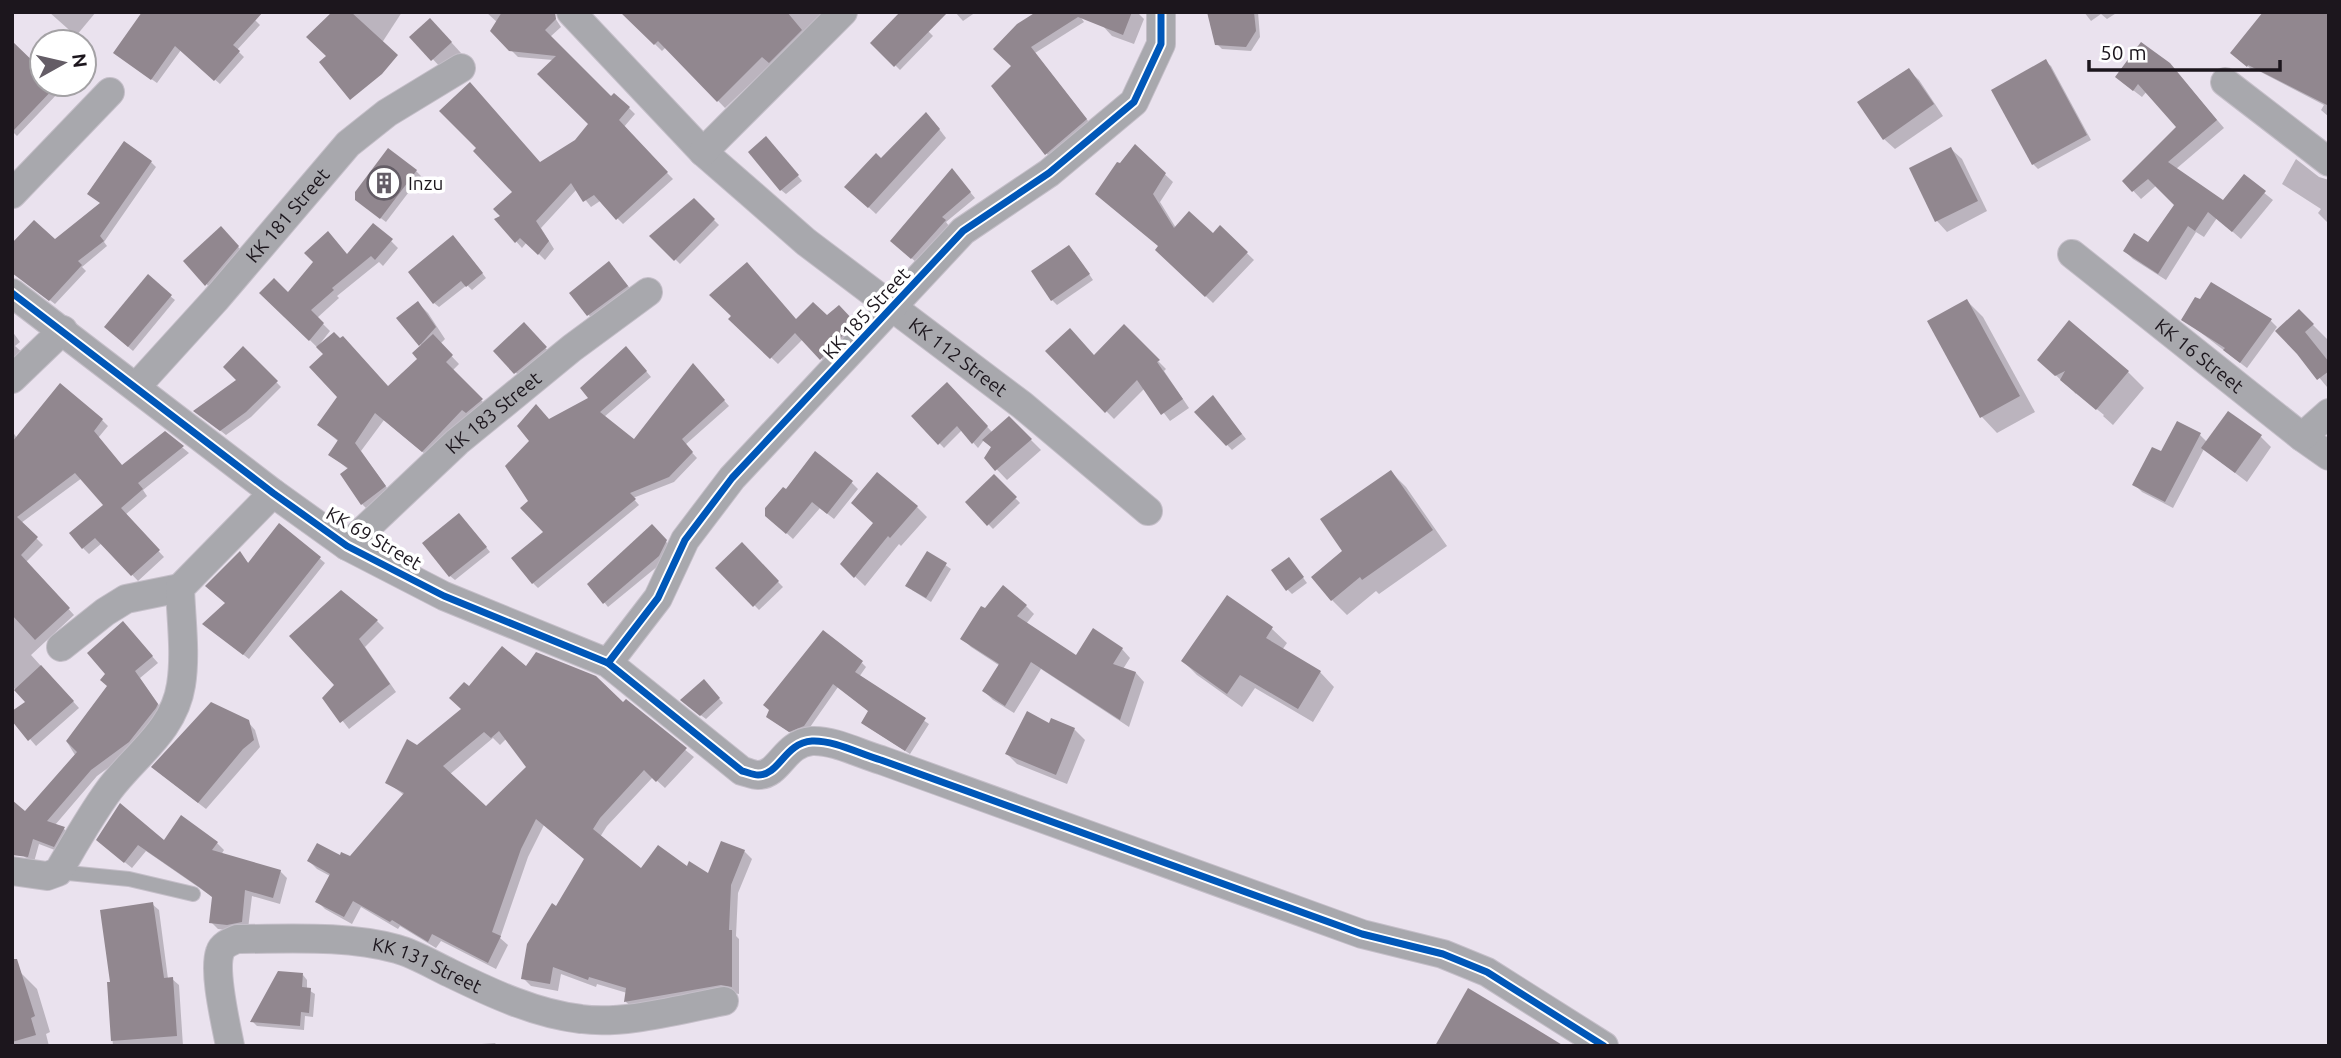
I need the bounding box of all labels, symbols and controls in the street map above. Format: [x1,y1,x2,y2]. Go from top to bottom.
north arrow [28,28,98,98]
scale bar [2089,28,2280,72]
text: 50 m [2100,40,2147,64]
text: N [68,52,92,69]
street label: KK 181 Street [241,163,334,267]
building icon: Inzu [365,164,403,202]
place label: Inzu [408,172,443,194]
street label: KK 185 Street [818,262,914,363]
street label: KK 112 Street [905,313,1012,401]
street label: KK 16 Street [2151,314,2248,398]
street label: KK 183 Street [441,367,546,458]
street label: KK 69 Street [322,502,426,574]
street label: KK 131 Street [371,933,486,998]

